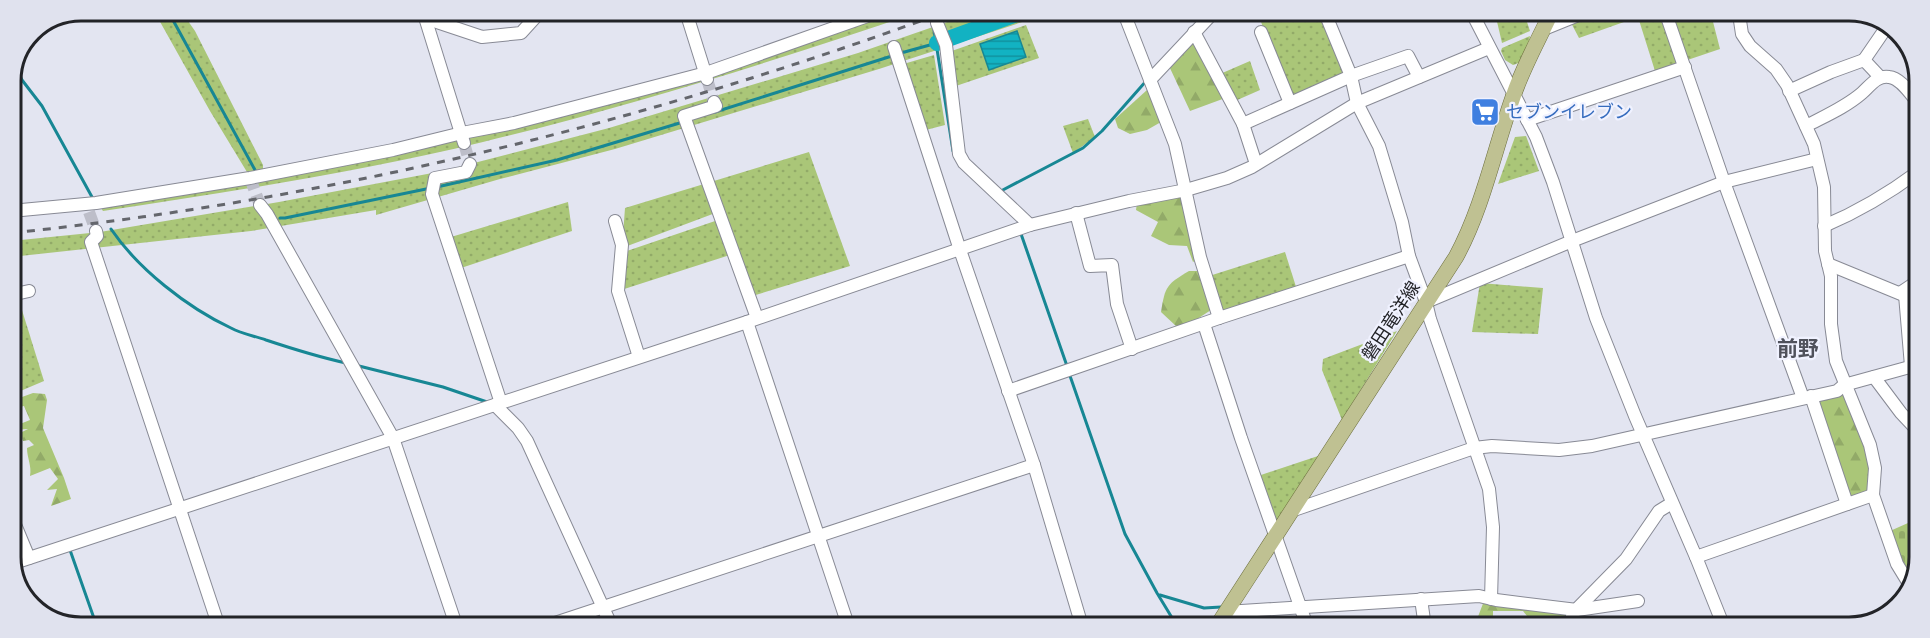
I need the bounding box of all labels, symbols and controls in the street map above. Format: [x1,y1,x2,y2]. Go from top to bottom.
supermarket icon: セブンイレブン [1469,96,1501,128]
place label: セブンイレブン [1506,100,1632,122]
street label: 磐田竜洋線 [1356,277,1424,364]
district label: 前野 [1777,335,1819,361]

